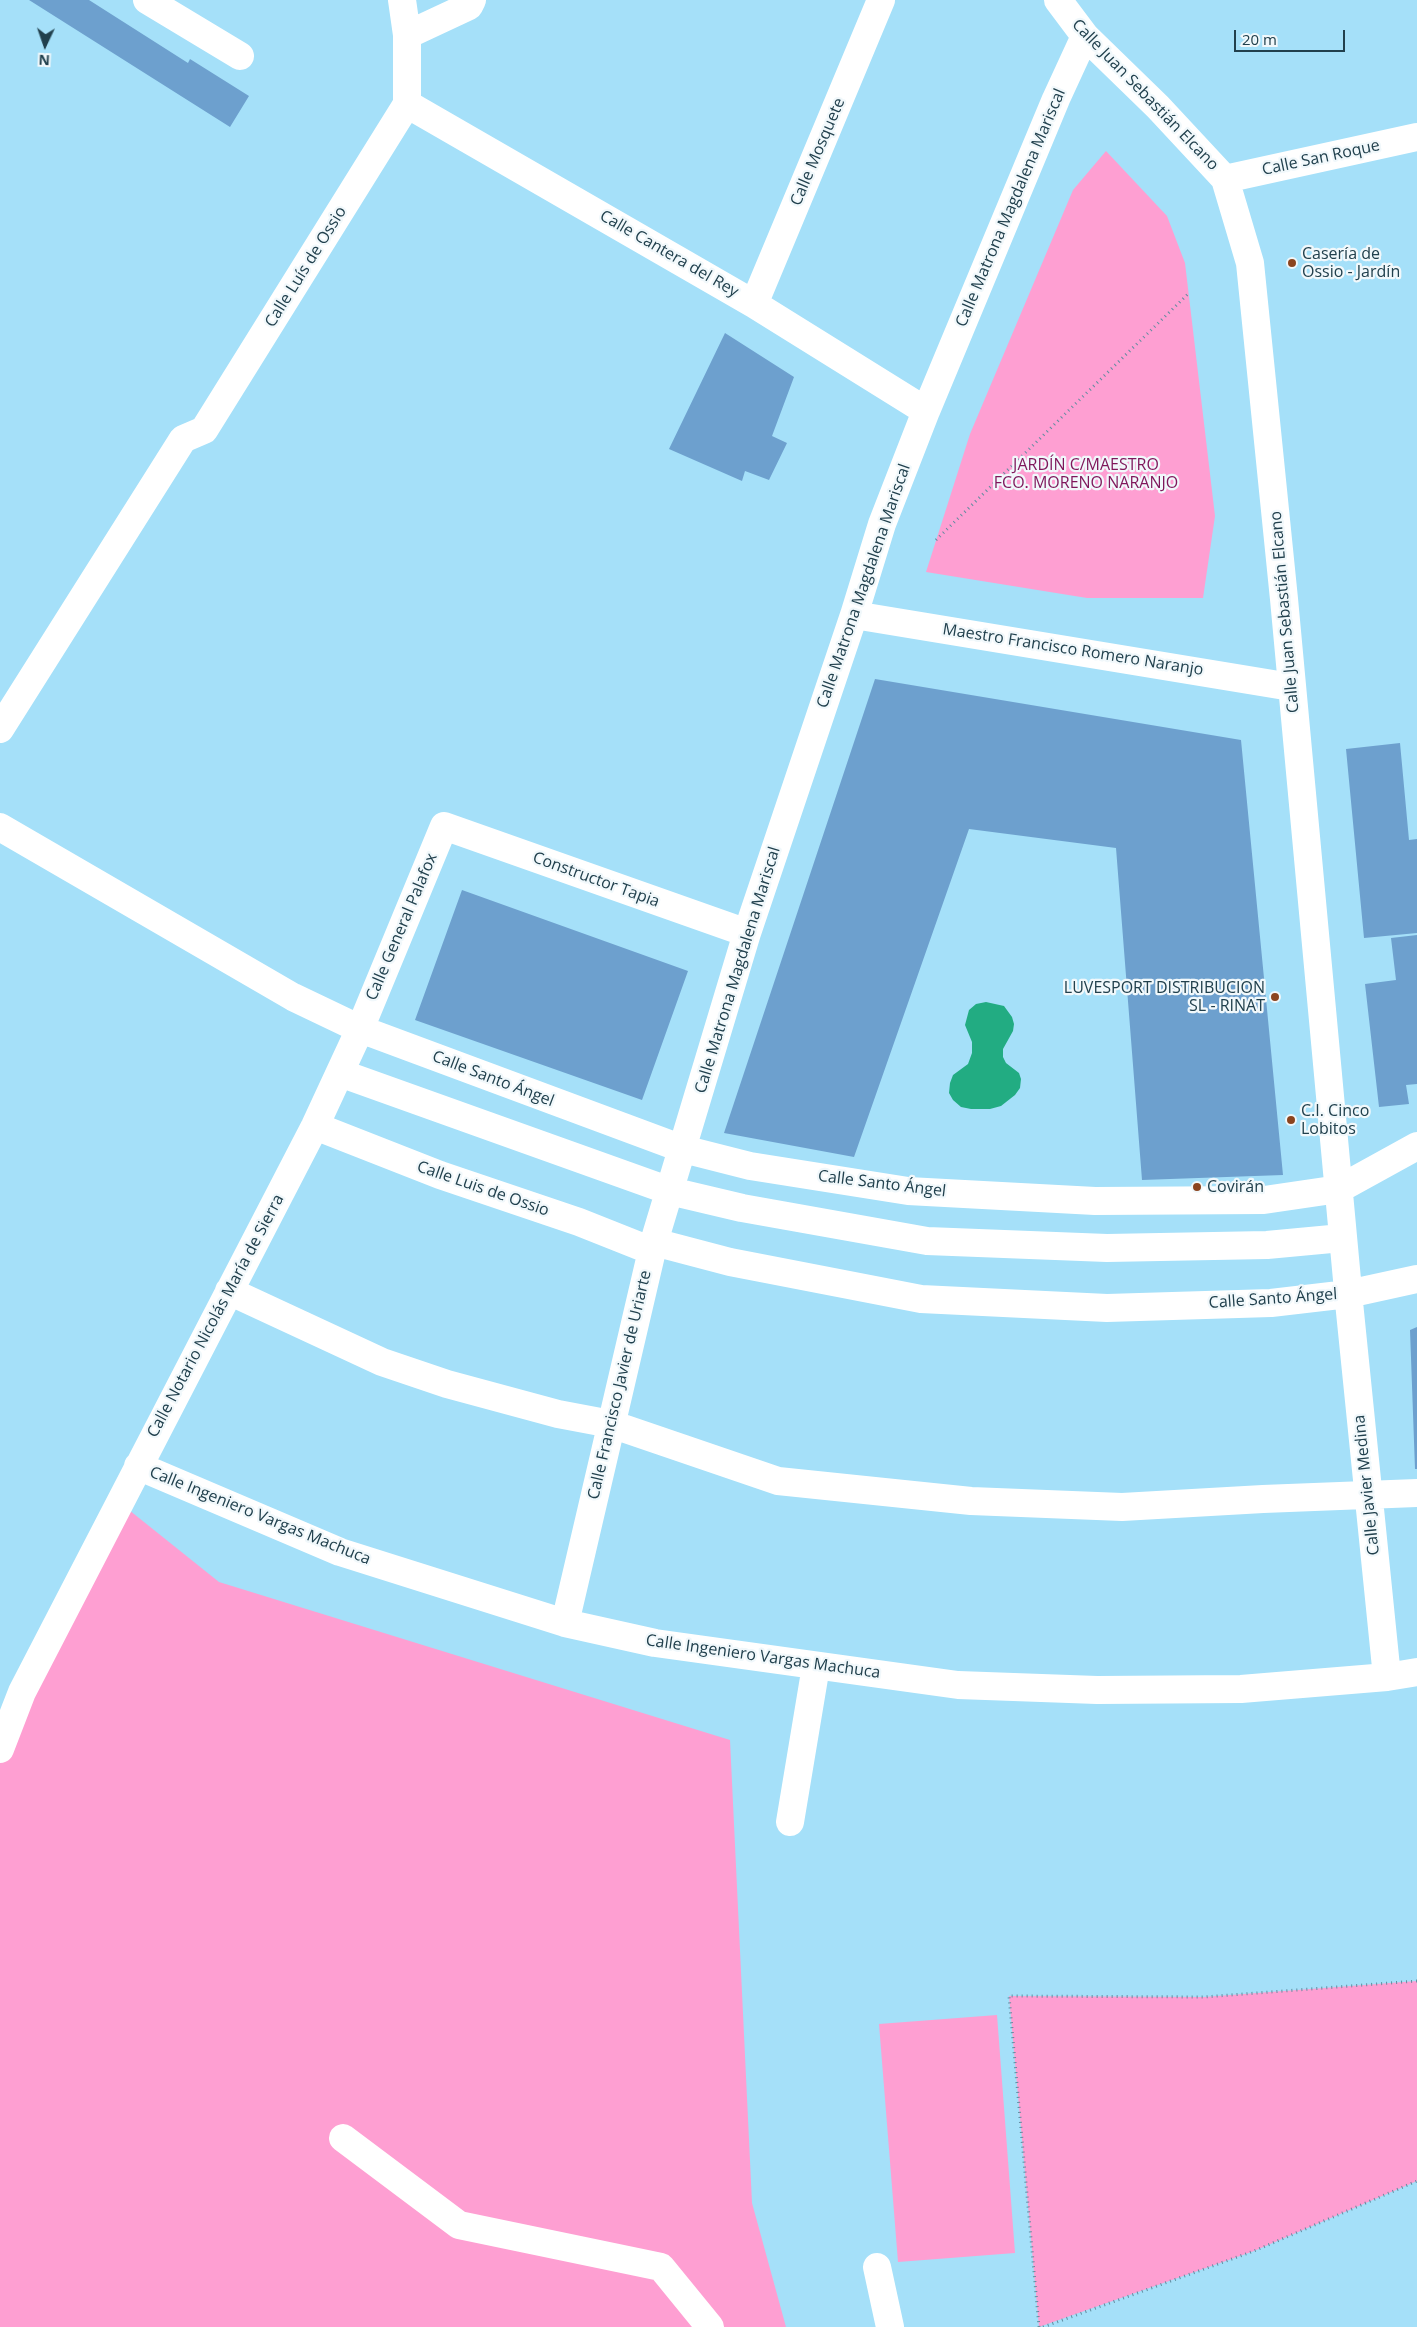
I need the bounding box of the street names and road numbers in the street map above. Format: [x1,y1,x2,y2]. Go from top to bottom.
street label: Calle Juan Sebastián Elcano [1068,15,1222,175]
street label: Calle Matrona Magdalena Mariscal [952,86,1070,330]
street label: Calle Mosquete [787,95,849,209]
street label: Calle San Roque [1260,136,1382,180]
street label: Calle Luís de Ossio [261,203,351,331]
street label: Calle Cantera del Rey [596,206,742,302]
street label: Calle Matrona Magdalena Mariscal [813,461,915,711]
street label: Calle Juan Sebastián Elcano [1267,510,1303,714]
street label: Maestro Francisco Romero Naranjo [941,620,1205,680]
street label: Calle Matrona Magdalena Mariscal [691,844,785,1096]
street label: Constructor Tapia [530,848,662,912]
street label: Calle General Palafox [362,851,442,1003]
street label: Calle Santo Ángel [429,1047,557,1111]
street label: Calle Luis de Ossio [414,1157,552,1221]
street label: Calle Santo Ángel [817,1167,947,1201]
street label: Calle Notario Nicolás María de Sierra [144,1191,288,1441]
street label: Calle Francisco Javier de Uriarte [584,1269,656,1501]
street label: Calle Santo Ángel [1208,1285,1338,1313]
street label: Calle Javier Medina [1350,1414,1384,1556]
street label: Calle Ingeniero Vargas Machuca [147,1463,373,1569]
street label: Calle Ingeniero Vargas Machuca [644,1631,882,1683]

